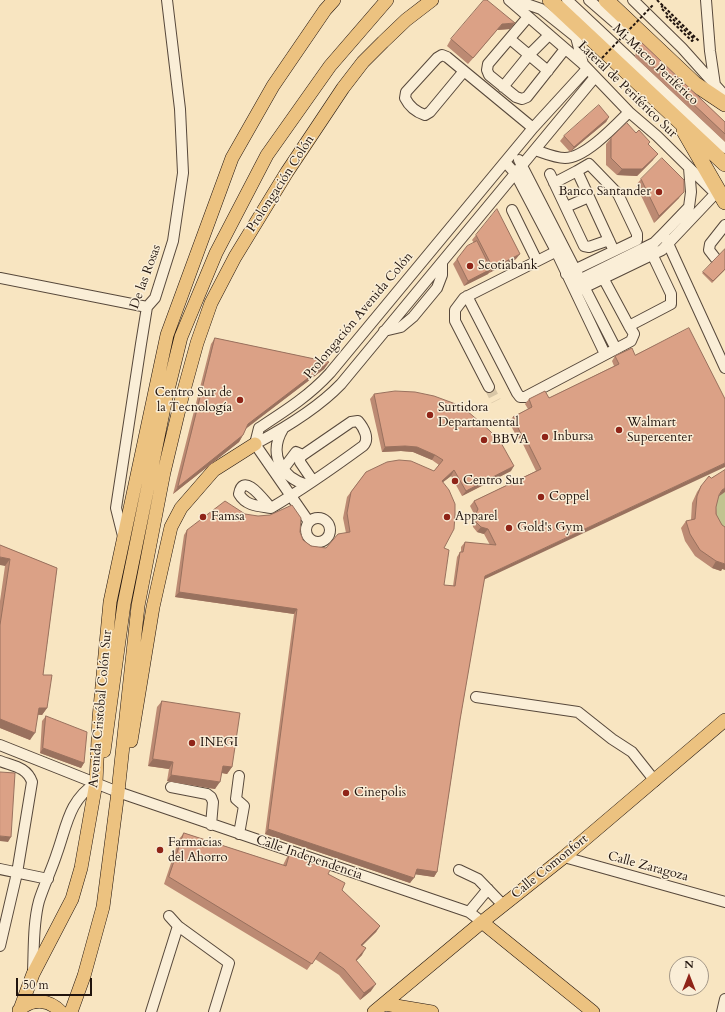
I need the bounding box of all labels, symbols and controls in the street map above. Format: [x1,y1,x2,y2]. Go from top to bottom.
street label: Mi Macro Periférico [609,21,701,109]
street label: Lateral de Periférico Sur [574,39,680,141]
street label: Prolongación Colón [244,133,318,235]
place label: Banco Santander [559,184,651,200]
marker: Banco Santander [654,187,664,197]
street label: De las Rosas [127,243,165,311]
street label: Prolongación Avenida Colón [301,249,417,383]
place label: Scotiabank [478,258,538,274]
marker: Scotiabank [465,261,475,271]
place label: Centro Sur de la Tecnología [155,385,232,416]
marker: Centro Sur de la Tecnología [235,395,245,405]
place label: Surtidora Departamental [438,400,519,431]
marker: Surtidora Departamental [425,410,435,420]
place label: Walmart Supercenter [627,415,692,446]
marker: Walmart Supercenter [614,425,624,435]
place label: Inbursa [553,429,594,445]
place label: BBVA [492,432,528,448]
marker: Inbursa [540,432,550,442]
marker: BBVA [479,435,489,445]
place label: Centro Sur [463,473,524,489]
marker: Centro Sur [450,476,460,486]
place label: Coppel [549,489,589,505]
marker: Coppel [536,492,546,502]
place label: Famsa [211,509,245,525]
place label: Apparel [455,509,498,525]
marker: Famsa [198,512,208,522]
marker: Apparel [442,512,452,522]
place label: Gold's Gym [517,520,583,536]
marker: Gold's Gym [504,523,514,533]
street label: Avenida Cristóbal Colón Sur [86,629,116,789]
place label: INEGI [200,735,238,751]
marker: INEGI [187,738,197,748]
place label: Cinepolis [354,785,406,801]
marker: Cinepolis [341,788,351,798]
street label: Calle Comonfort [509,831,591,903]
street label: Calle Independencia [254,832,364,884]
place label: Farmacias del Ahorro [168,835,228,866]
marker: Farmacias del Ahorro [155,845,165,855]
street label: Calle Zaragoza [606,849,690,885]
north arrow [669,956,709,996]
text: N [684,957,694,972]
scale bar [18,970,94,996]
text: 50 m [23,977,49,993]

